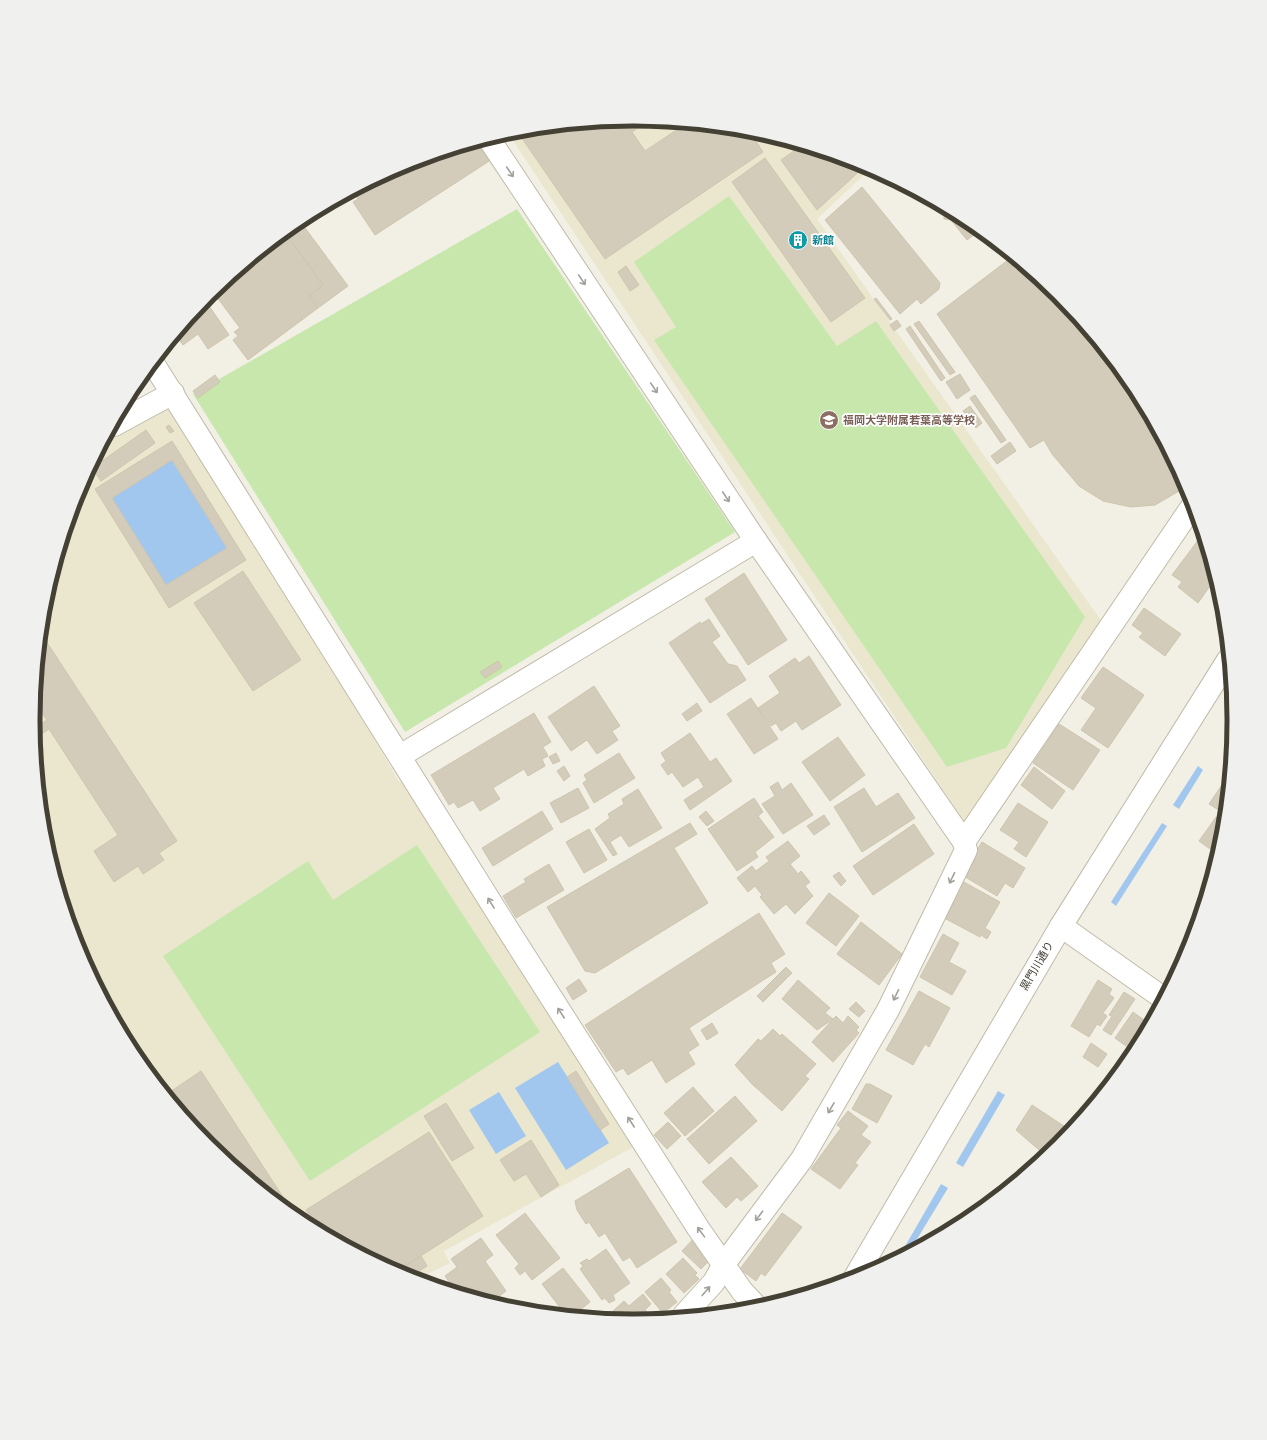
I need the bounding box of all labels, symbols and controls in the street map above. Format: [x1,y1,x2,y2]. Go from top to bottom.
one-way arrow [506,166,514,177]
building icon: 新館 [787,229,809,251]
place label: 新館 [812,234,834,247]
one-way arrow [578,274,586,285]
one-way arrow [650,383,659,394]
school or university icon: 福岡大学附属若葉高等学校 [818,409,840,431]
place label: 福岡大学附属若葉高等学校 [843,414,975,427]
one-way arrow [722,491,731,502]
one-way arrow [948,872,955,884]
one-way arrow [487,898,495,909]
street label: 黒門川通り [1018,939,1056,993]
one-way arrow [891,989,899,1001]
one-way arrow [557,1008,565,1019]
one-way arrow [827,1102,835,1114]
one-way arrow [627,1116,635,1128]
one-way arrow [755,1210,764,1221]
one-way arrow [697,1227,705,1238]
one-way arrow [701,1286,710,1296]

